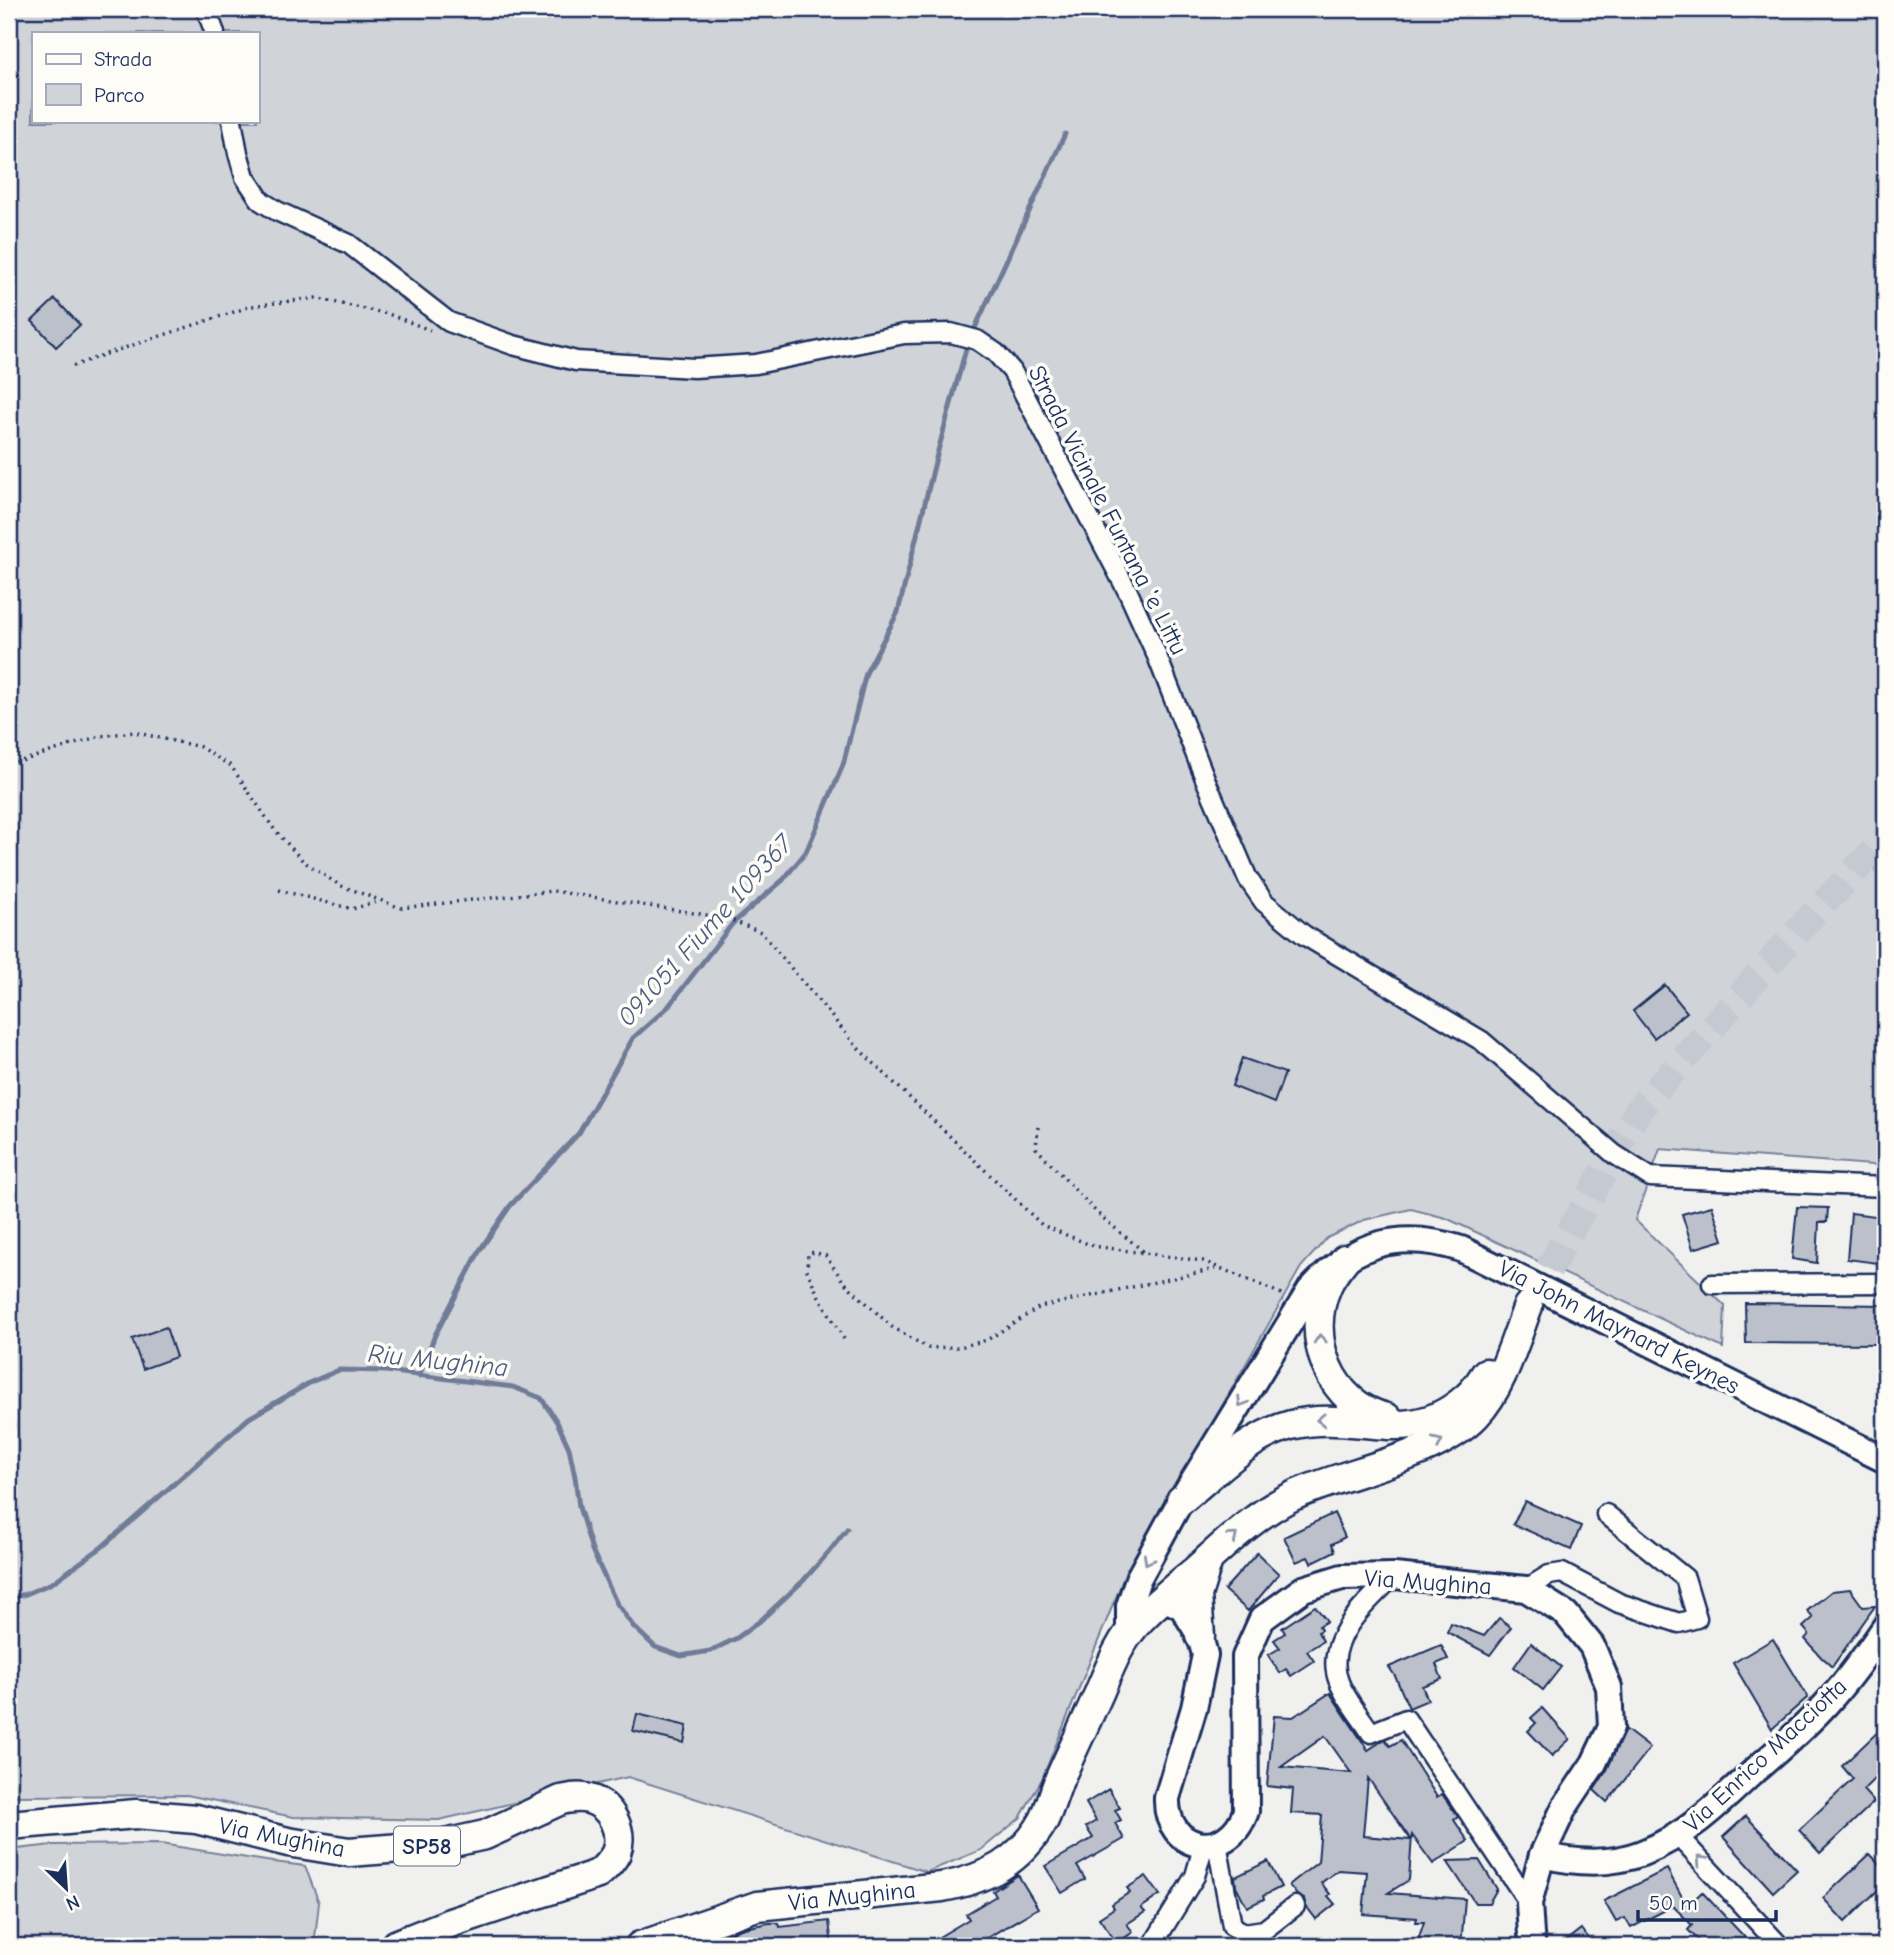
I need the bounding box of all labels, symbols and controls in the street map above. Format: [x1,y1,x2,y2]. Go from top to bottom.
legend [32,32,259,122]
text: Strada [94,47,152,71]
text: Parco [94,83,145,107]
street label: Strada Vicinale Funtana 'e Littu [1023,361,1193,659]
water label: 091051 Fiume 109367 [611,827,800,1033]
street label: Via John Maynard Keynes [1494,1254,1744,1400]
one-way arrow [1313,1333,1328,1344]
water label: Riu Mughina [367,1339,509,1383]
one-way arrow [1237,1395,1250,1408]
one-way arrow [1315,1413,1326,1428]
one-way arrow [1431,1436,1443,1450]
one-way arrow [1225,1533,1238,1545]
one-way arrow [1143,1553,1156,1565]
street label: Via Mughina [1363,1564,1493,1600]
street label: Via Enrico Macciotta [1678,1672,1852,1838]
street label: Via Mughina [217,1811,347,1863]
road number: SP58 [394,1826,460,1866]
north arrow [32,1854,102,1924]
one-way arrow [1696,1855,1709,1868]
street label: Via Mughina [787,1875,917,1917]
scale bar [1638,1878,1777,1922]
text: N [62,1890,83,1915]
text: 50 m [1649,1891,1698,1915]

